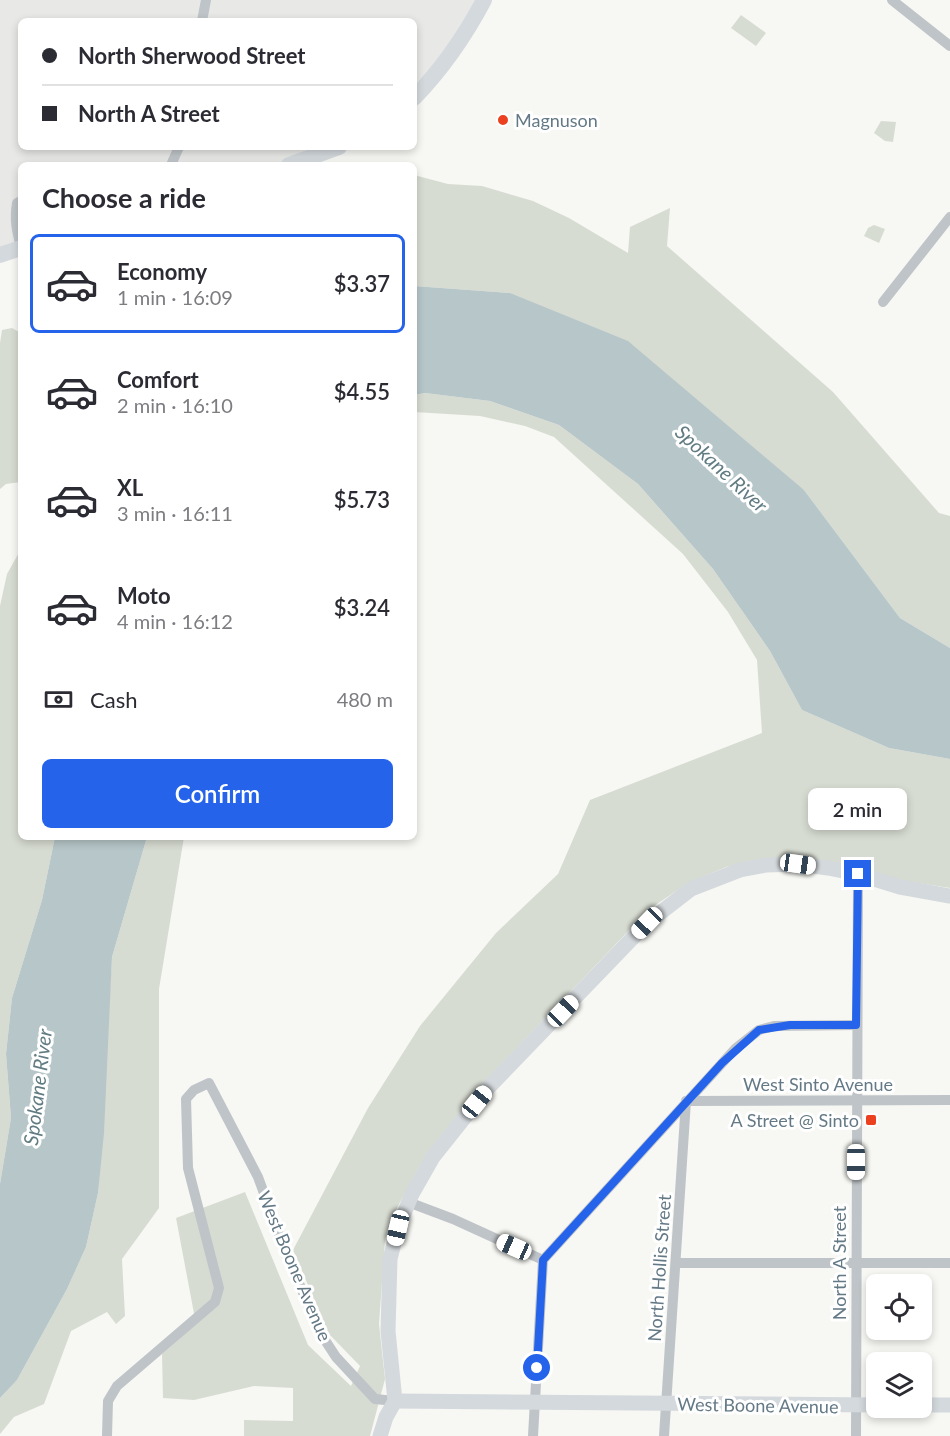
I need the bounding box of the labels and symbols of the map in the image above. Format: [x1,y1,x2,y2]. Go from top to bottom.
place label: Magnuson [515,109,598,131]
marker: Magnuson [496,113,510,127]
water label: Spokane River [671,419,774,517]
callout: 2 min [808,787,908,829]
car [779,853,817,875]
route end [844,860,871,887]
car [628,904,666,942]
car [544,992,582,1030]
water label: Spokane River [18,1026,56,1146]
street label: West Sinto Avenue [743,1073,893,1095]
car [459,1082,495,1122]
place label: A Street @ Sinto [731,1109,859,1131]
marker: A Street @ Sinto [864,1113,878,1127]
car [847,1144,865,1180]
street label: West Boone Avenue [253,1188,337,1344]
street label: North Hollis Street [643,1193,675,1342]
street label: North A Street [828,1205,850,1320]
car [385,1208,411,1248]
car [494,1231,534,1263]
route start [523,1354,550,1381]
street label: West Boone Avenue [677,1393,839,1417]

